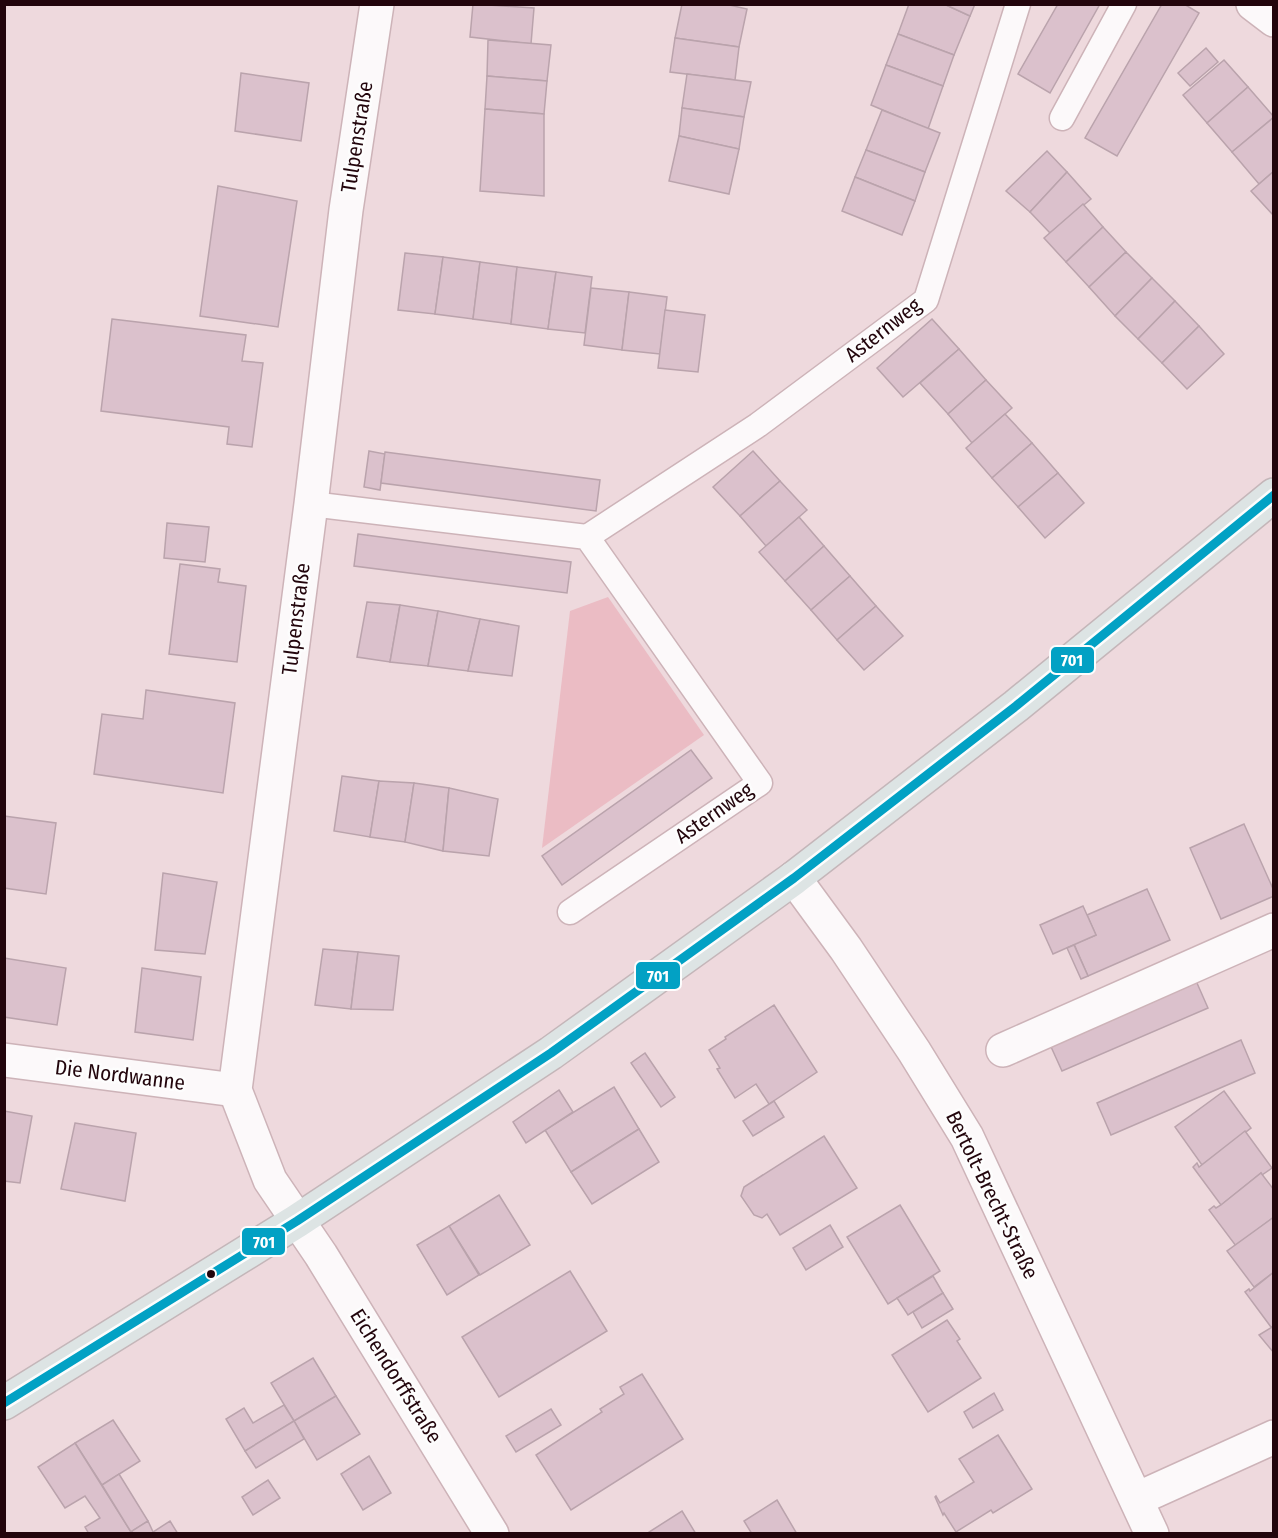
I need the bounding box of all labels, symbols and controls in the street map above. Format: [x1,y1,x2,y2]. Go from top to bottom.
street label: Tulpenstraße [335,79,379,195]
street label: Asternweg [840,292,926,368]
street label: Tulpenstraße [276,562,316,676]
line badge: 701 [1050,646,1095,674]
text: 701 [1061,651,1083,670]
street label: Asternweg [670,777,758,849]
line badge: 701 [635,961,681,990]
text: 701 [647,967,669,986]
street label: Die Nordwanne [53,1054,187,1096]
street label: Bertolt-Brecht-Straße [940,1107,1044,1283]
line badge: 701 [241,1227,286,1256]
text: 701 [253,1233,275,1252]
unlabelled marker [205,1268,217,1280]
street label: Eichendorffstraße [344,1304,448,1448]

